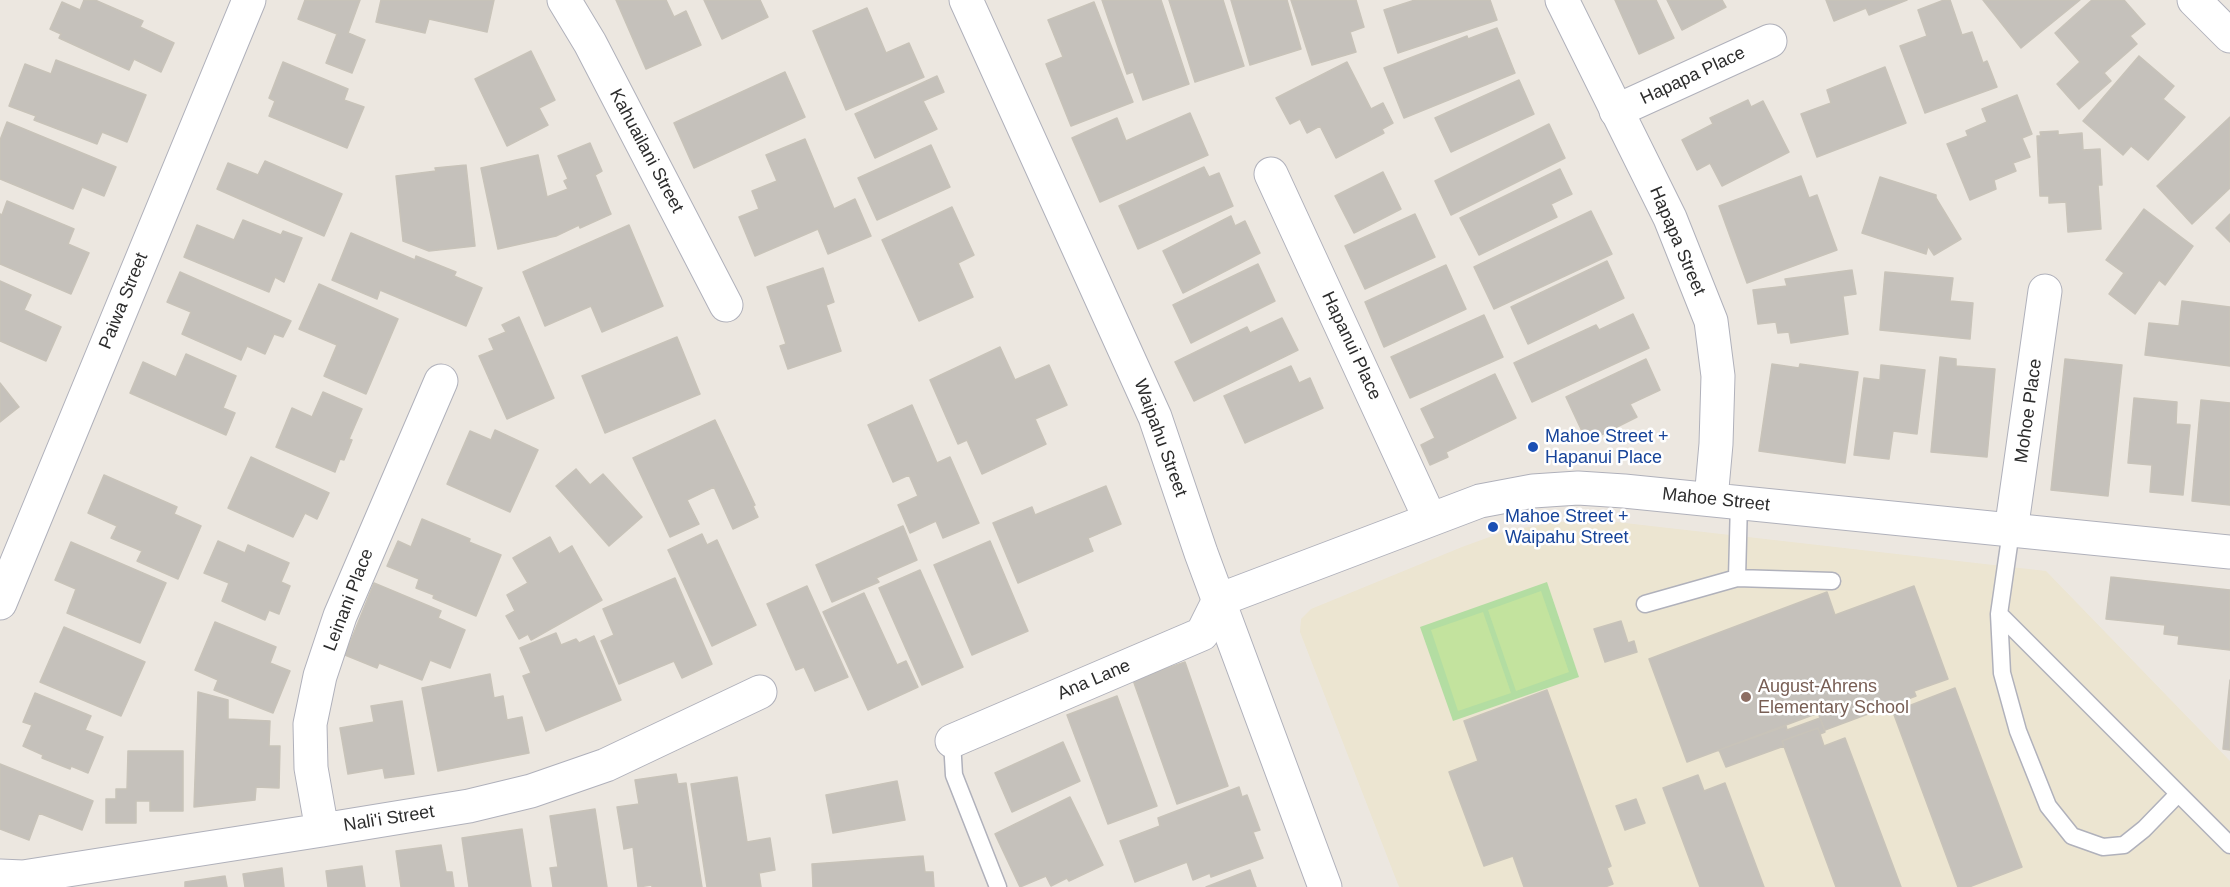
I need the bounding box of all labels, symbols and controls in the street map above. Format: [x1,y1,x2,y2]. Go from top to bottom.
street label: Hapapa Place [1637,42,1749,110]
street label: Kahuailani Street [604,85,688,217]
street label: Hapapa Street [1644,183,1710,299]
street label: Paiwa Street [95,250,153,352]
street label: Hapanui Place [1316,288,1386,404]
street label: Mohoe Place [2011,357,2047,465]
street label: Waipahu Street [1129,376,1191,500]
place label: Mahoe Street + Hapanui Place [1545,426,1669,468]
marker: Mahoe Street + Hapanui Place [1526,440,1540,454]
street label: Mahoe Street [1661,484,1771,516]
place label: Mahoe Street + Waipahu Street [1505,506,1629,548]
marker: Mahoe Street + Waipahu Street [1486,520,1500,534]
street label: Leinani Place [320,546,378,654]
street label: Ana Lane [1054,655,1134,705]
place label: August-Ahrens Elementary School [1758,676,1909,718]
marker: August-Ahrens Elementary School [1739,690,1753,704]
street label: Nali'i Street [342,801,436,837]

